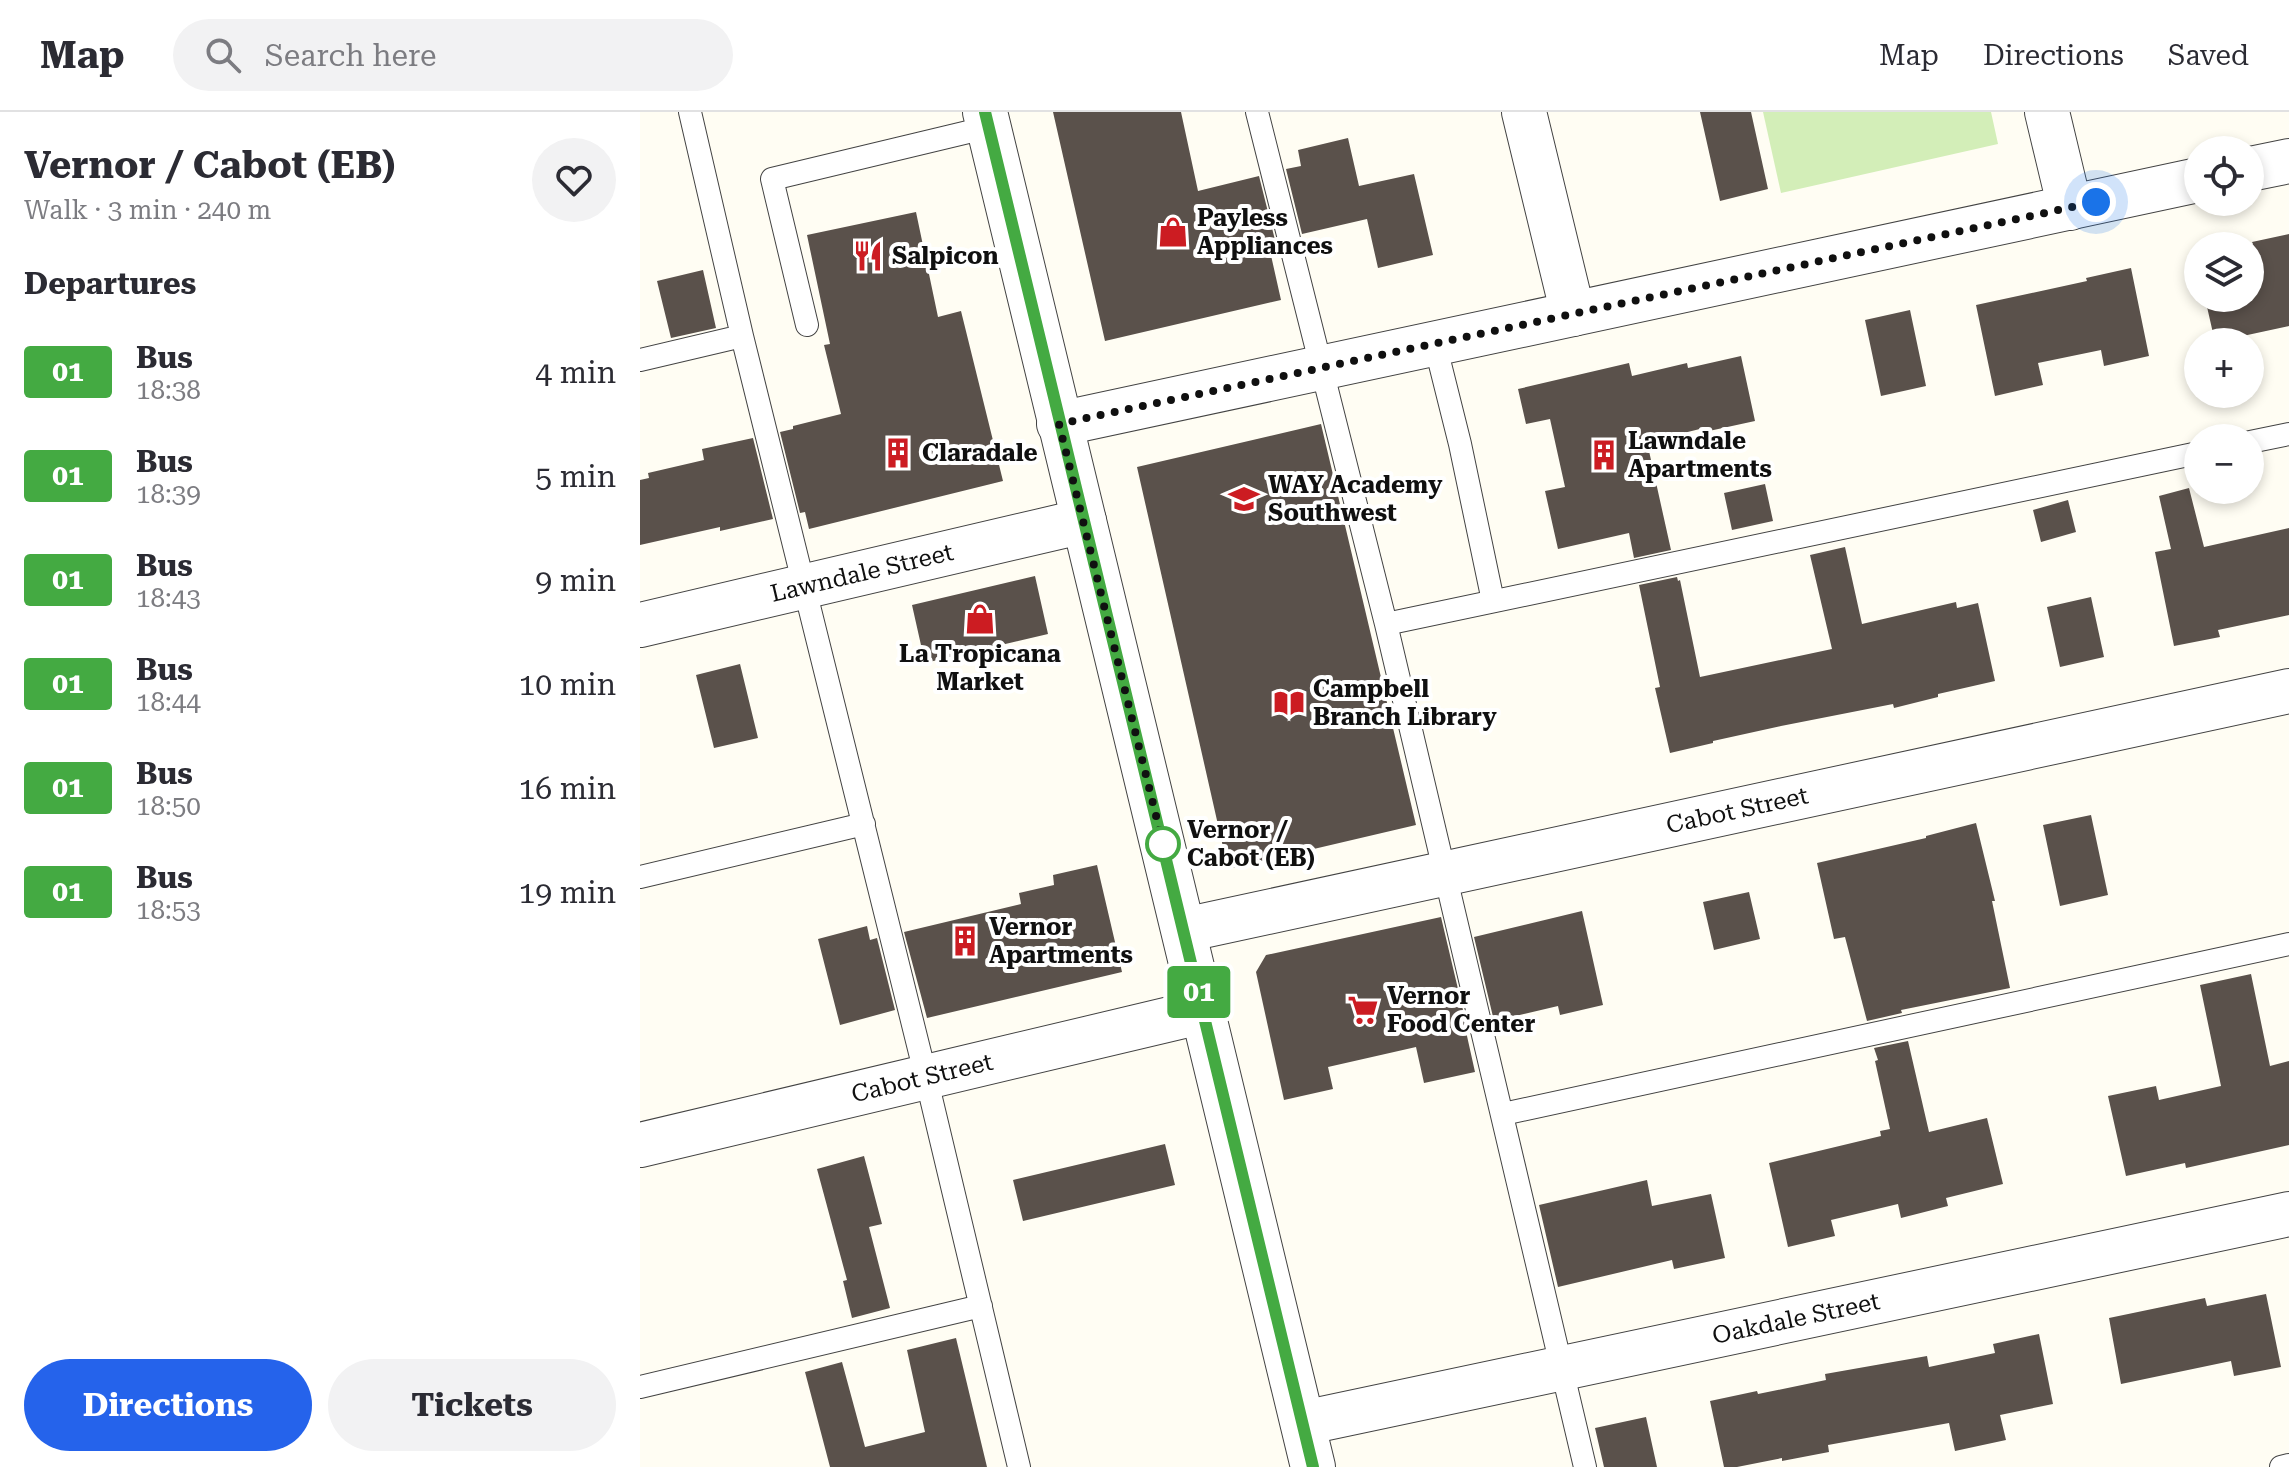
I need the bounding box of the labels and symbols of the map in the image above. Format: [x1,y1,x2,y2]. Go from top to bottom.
your location [2076,182,2116,222]
place label: Payless Appliances [1197,204,1333,260]
shop icon: Payless Appliances [1156,215,1190,249]
restaurant icon: Salpicon [851,239,885,273]
place label: Salpicon [892,242,999,270]
place label: Lawndale Apartments [1628,427,1772,483]
building icon: Claradale [881,436,915,470]
building icon: Lawndale Apartments [1587,438,1621,472]
place label: Claradale [922,439,1038,467]
place label: WAY Academy Southwest [1268,471,1443,527]
school or university icon: WAY Academy Southwest [1227,482,1261,516]
street label: Lawndale Street [768,538,956,608]
shop icon: La Tropicana Market [963,602,997,636]
place label: La Tropicana Market [899,640,1061,696]
place label: Campbell Branch Library [1313,675,1497,731]
library icon: Campbell Branch Library [1272,686,1306,720]
street label: Cabot Street [1664,781,1811,839]
place label: Vernor / Cabot (EB) [1187,816,1315,872]
marker: Vernor / Cabot (EB) [1146,827,1180,861]
place label: Vernor Apartments [989,913,1133,969]
building icon: Vernor Apartments [948,924,982,958]
line badge: 01 [1163,966,1235,1018]
place label: Vernor Food Center [1387,982,1535,1038]
supermarket icon: Vernor Food Center [1346,993,1380,1027]
street label: Cabot Street [849,1048,996,1108]
street label: Oakdale Street [1710,1287,1882,1350]

